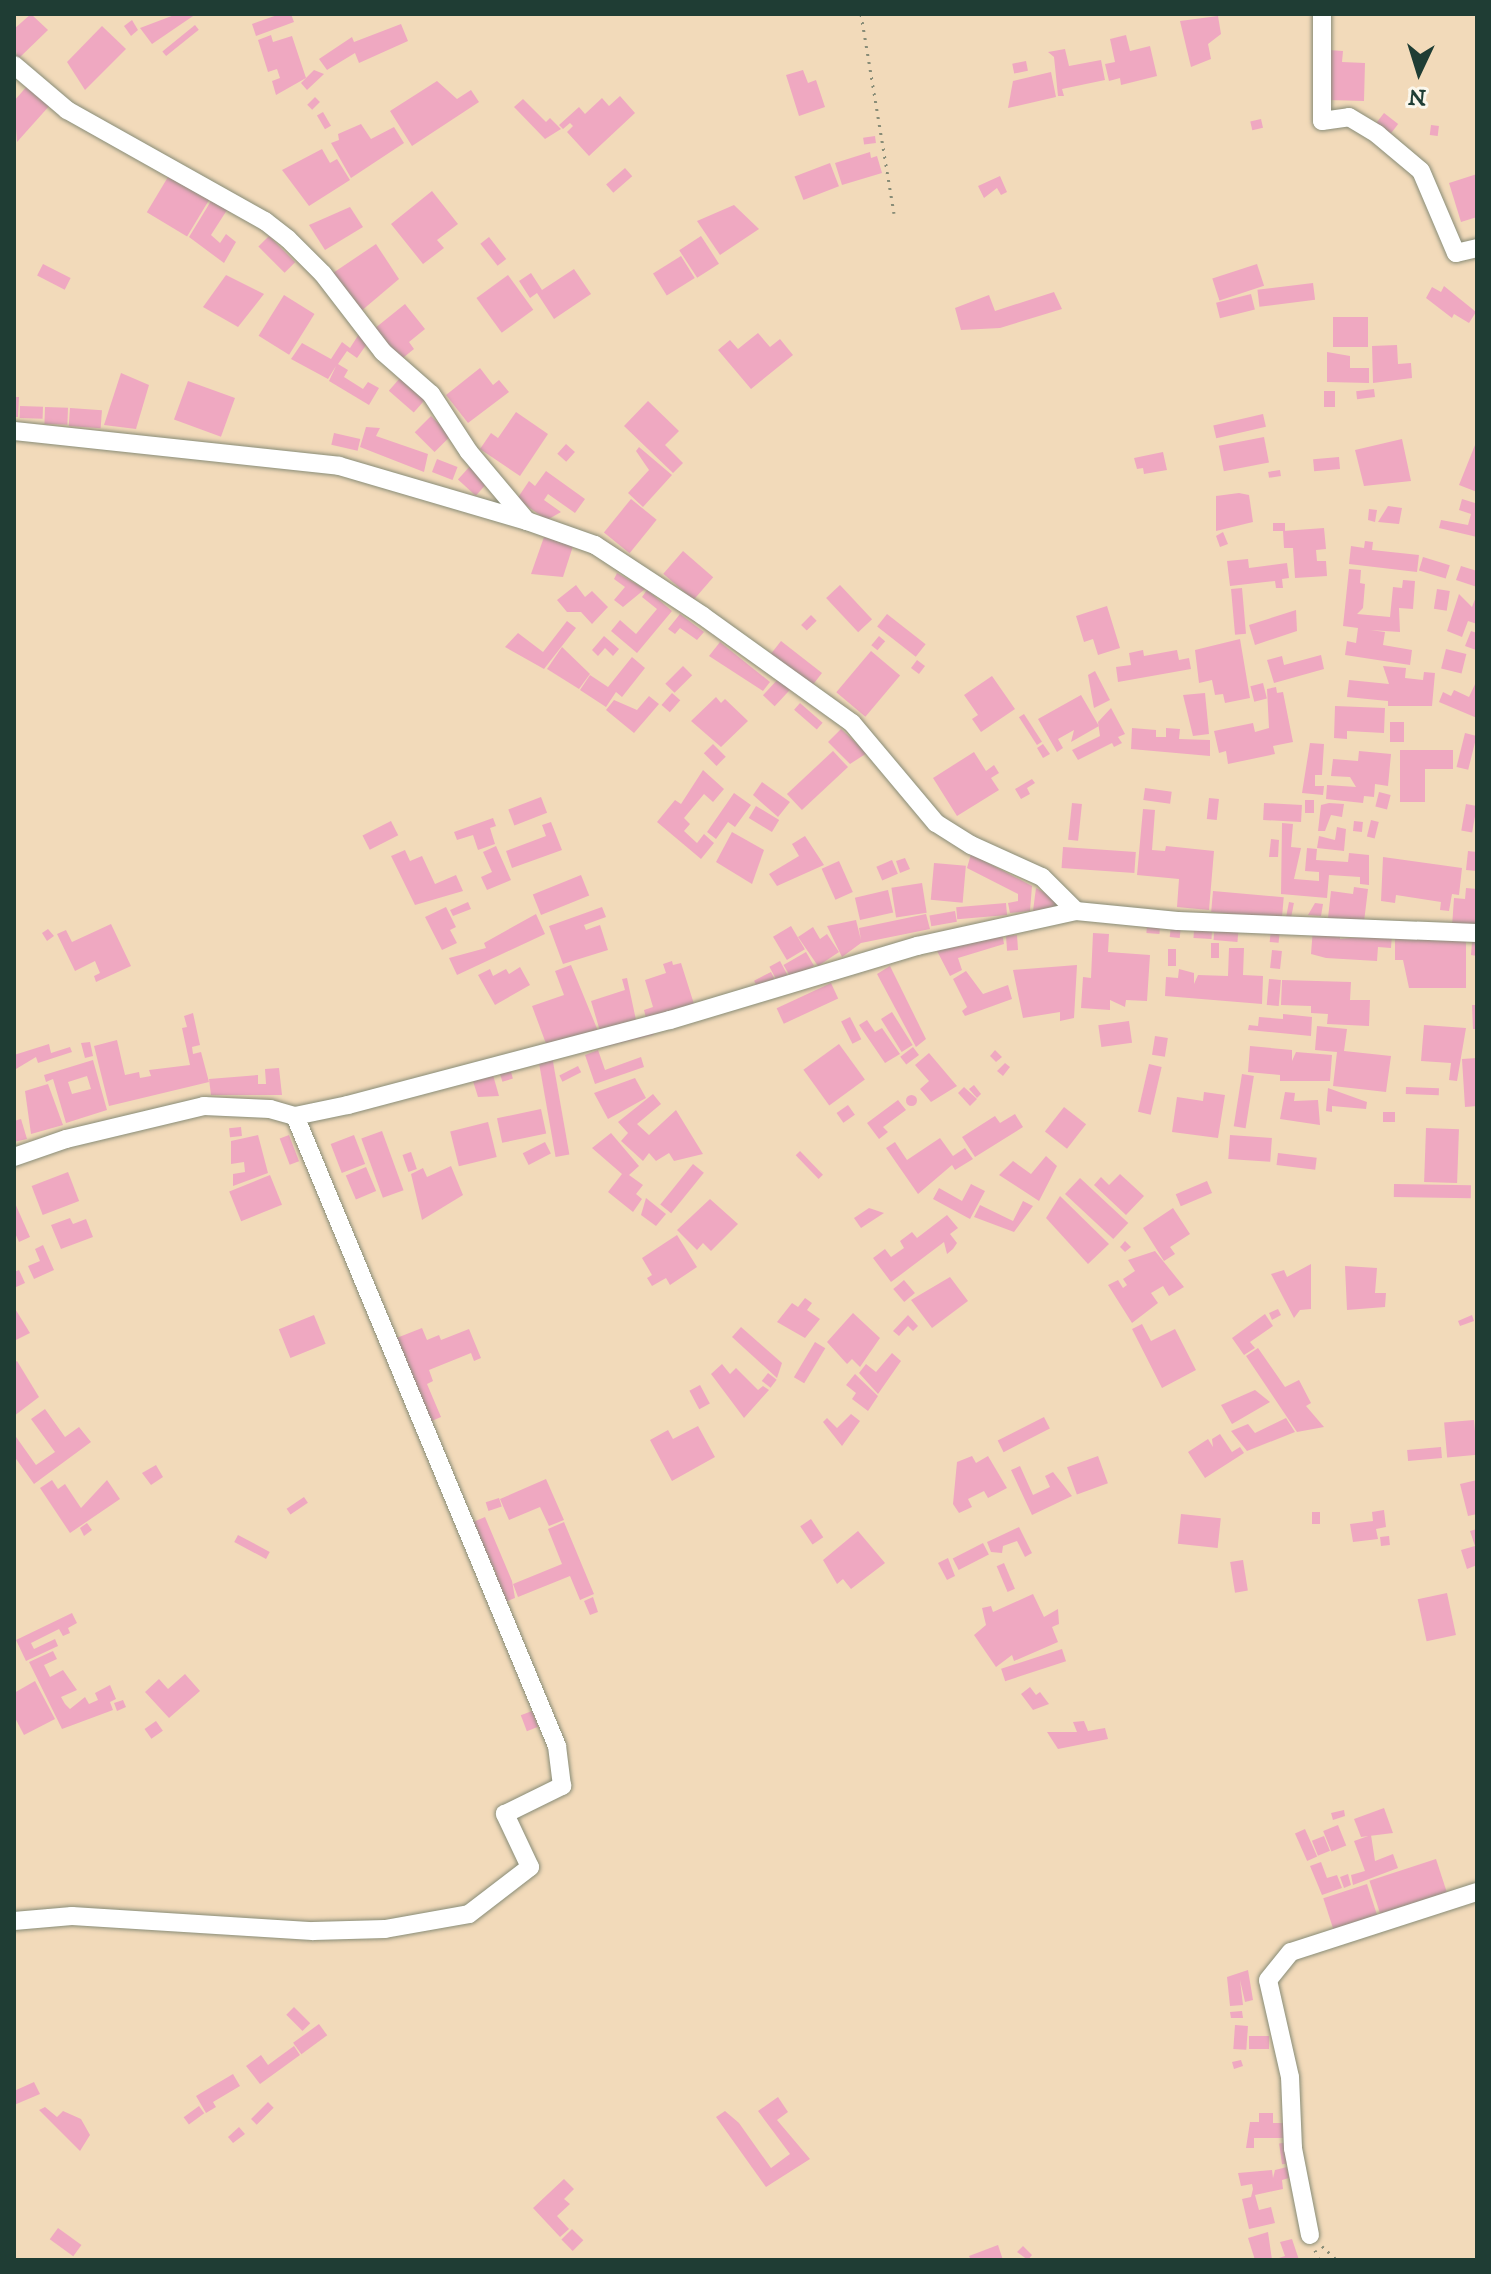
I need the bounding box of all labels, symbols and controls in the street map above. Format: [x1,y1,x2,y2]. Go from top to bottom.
north arrow [1379,32,1459,112]
text: N [1407,82,1427,111]

